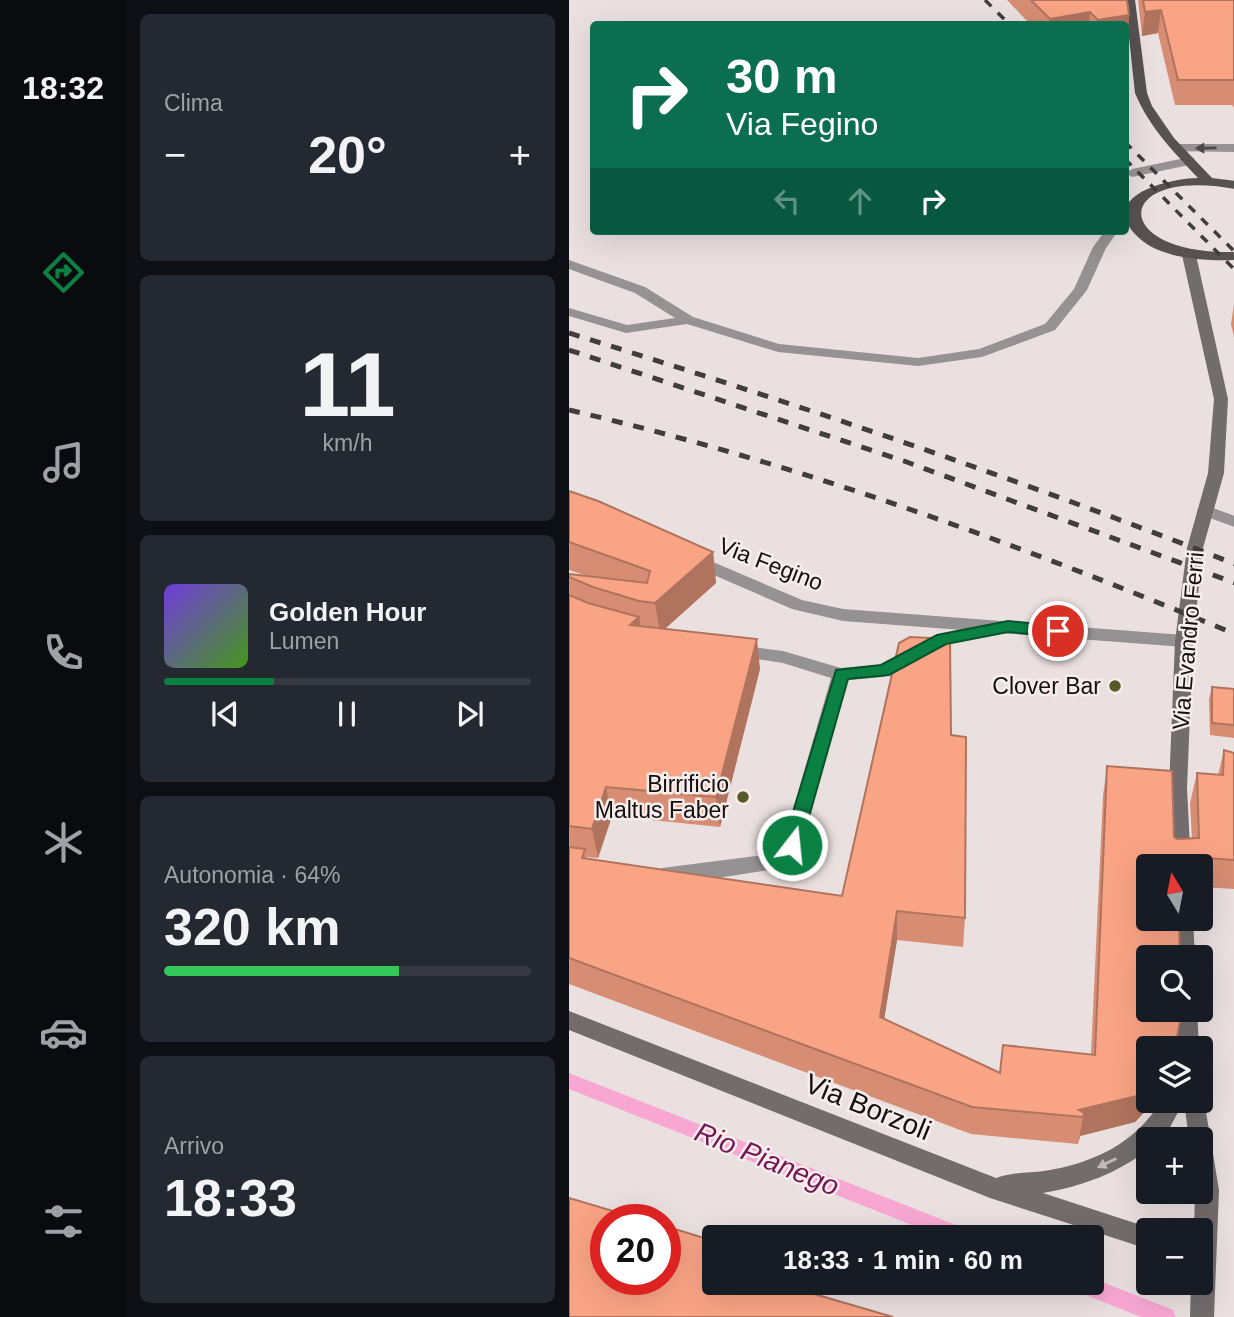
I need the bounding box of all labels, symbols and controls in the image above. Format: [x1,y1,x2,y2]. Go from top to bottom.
icon: right [611,49,702,140]
text: 30 m [726,49,838,103]
text: 18:32 [22,70,104,106]
text: Clima [164,90,223,116]
text: Via Fegino [726,106,878,142]
text: 20° [308,126,387,184]
text: − [164,134,186,176]
text: + [509,134,531,176]
one-way arrow [1195,142,1217,154]
icon: left [768,182,806,220]
icon: ahead [841,182,879,220]
icon: right [914,182,952,220]
icon: directions [39,248,88,297]
text: 11 [299,334,396,435]
text: km/h [323,430,372,456]
icon: music [39,438,88,487]
street label: Via Fegino [715,532,827,596]
street label: Via Evandro Ferri [1167,551,1209,731]
text: Golden Hour [269,597,426,627]
pin [1028,601,1088,661]
icon: arrive [1039,612,1077,650]
icon: phone [39,628,88,677]
text: Lumen [269,628,339,654]
place label: Clover Bar [992,673,1101,699]
marker: Clover Bar [1107,678,1123,694]
icon: previous [206,695,244,733]
icon: pause [328,695,366,733]
icon: next [451,695,489,733]
place label: Birrificio Maltus Faber [595,771,729,823]
marker: Birrificio Maltus Faber [735,789,751,805]
position arrow [755,808,829,882]
icon: climate [39,818,88,867]
north arrow [1136,854,1213,931]
map controls [1136,854,1213,1295]
text: Autonomia · 64% [164,862,340,888]
text: 320 km [164,898,340,956]
button: search [1136,945,1213,1022]
icon: car [39,1008,88,1057]
button: layers [1136,1036,1213,1113]
street label: Via Borzoli [800,1068,936,1146]
water label: Rio Pianego [690,1116,844,1202]
button: + [1136,1127,1213,1204]
text: Arrivo [164,1133,224,1159]
one-way arrow [1097,1157,1117,1168]
text: 18:33 [164,1169,297,1227]
icon: filters [39,1197,88,1246]
speed limit sign: 20 [590,1204,681,1295]
button: − [1136,1218,1213,1295]
text: 18:33 · 1 min · 60 m [783,1245,1023,1275]

